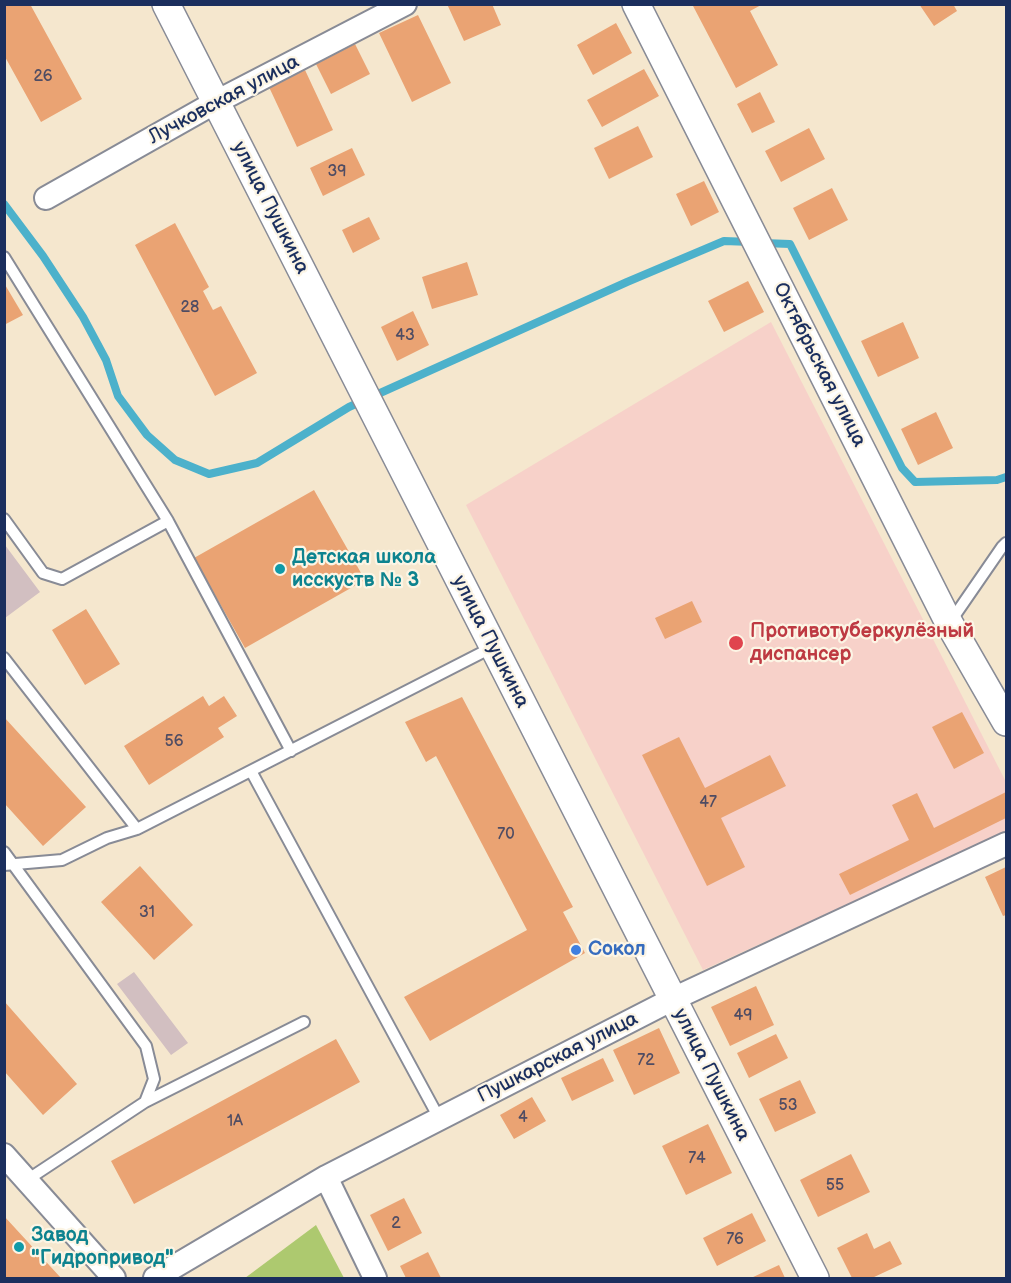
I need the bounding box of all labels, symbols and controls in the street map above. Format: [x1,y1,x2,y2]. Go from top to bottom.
street label: Лучковская улица [145,50,303,150]
house number: 26 [33,67,53,87]
street label: улица Пушкина [226,138,314,278]
house number: 39 [327,162,347,182]
street label: Октябрьская улица [767,279,871,451]
house number: 28 [181,298,199,318]
house number: 43 [395,326,415,346]
place label: Детская школа исскуств № 3 [292,546,436,593]
marker: Детская школа исскуств № 3 [273,562,287,576]
street label: улица Пушкина [446,572,534,712]
place label: Противотуберкулёзный диспансер [750,620,974,667]
marker: Противотуберкулёзный диспансер [727,634,745,652]
house number: 56 [165,732,183,752]
house number: 47 [699,793,717,813]
house number: 70 [497,825,515,845]
house number: 31 [139,903,155,923]
place label: Сокол [588,938,646,962]
marker: Сокол [569,943,583,957]
street label: улица Пушкина [667,1005,755,1145]
house number: 49 [733,1006,753,1026]
street label: Пушкарская улица [474,1007,642,1109]
house number: 72 [637,1051,655,1071]
house number: 53 [778,1096,798,1116]
house number: 4 [518,1108,528,1128]
house number: 1А [227,1112,243,1132]
house number: 74 [688,1149,706,1169]
house number: 55 [826,1176,844,1196]
house number: 2 [391,1214,401,1234]
place label: Завод "Гидропривод" [31,1224,174,1271]
house number: 76 [726,1230,744,1250]
marker: Завод "Гидропривод" [12,1240,26,1254]

